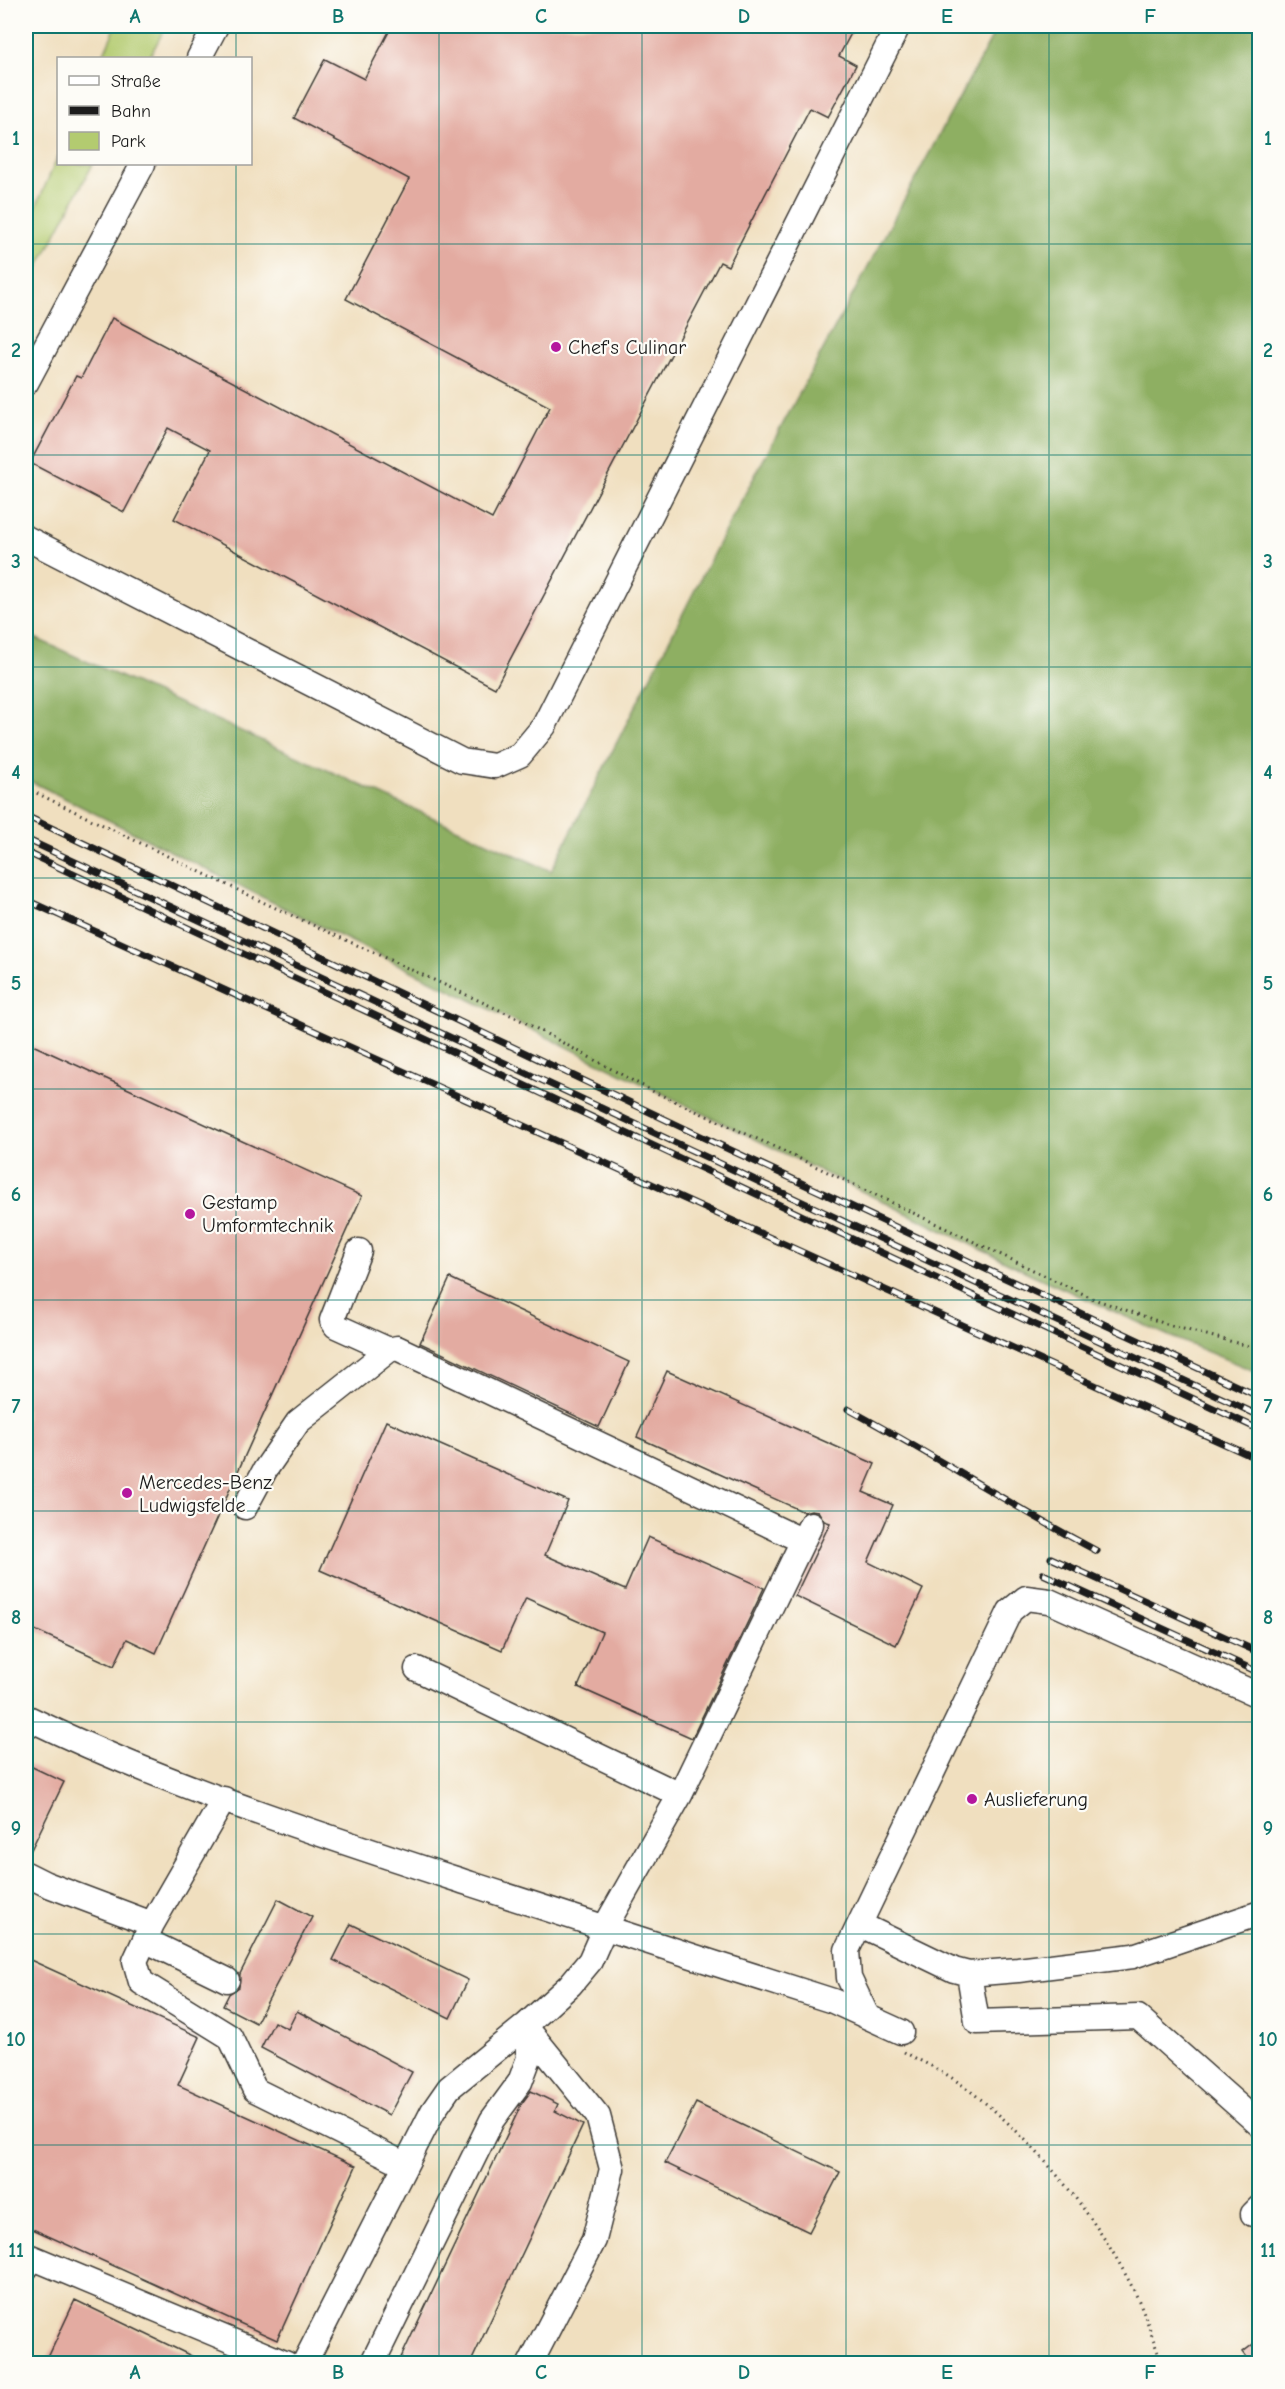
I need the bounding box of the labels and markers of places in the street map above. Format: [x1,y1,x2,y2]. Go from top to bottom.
place label: Chef's Culinar [568,336,686,359]
marker: Chef's Culinar [549,340,563,354]
place label: Gestamp Umformtechnik [202,1191,334,1237]
marker: Gestamp Umformtechnik [183,1207,197,1221]
place label: Mercedes-Benz Ludwigsfelde [139,1471,272,1517]
marker: Mercedes-Benz Ludwigsfelde [120,1486,134,1500]
place label: Auslieferung [984,1788,1088,1811]
marker: Auslieferung [965,1792,979,1806]

